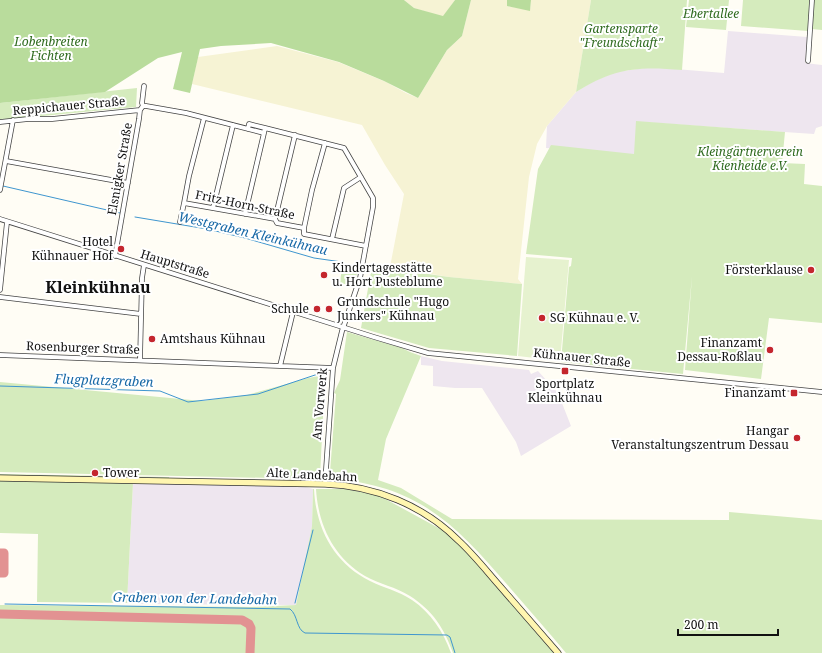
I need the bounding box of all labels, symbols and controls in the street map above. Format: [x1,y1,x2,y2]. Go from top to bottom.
park label: Ebertallee [682,5,739,22]
park label: Gartensparte "Freundschaft" [579,20,664,51]
park label: Lobenbreiten Fichten [13,33,88,64]
street label: Reppichauer Straße [12,92,126,119]
street label: Elsnigker Straße [103,121,136,217]
park label: Kleingärtnerverein Kienheide e.V. [696,143,803,174]
street label: Fritz-Horn-Straße [194,186,296,223]
water label: Westgraben Kleinkühnau [177,207,330,259]
place label: Hotel Kühnauer Hof [31,233,115,264]
marker: Hotel Kühnauer Hof [116,244,126,254]
street label: Hauptstraße [138,245,212,282]
place label: Kindertagesstätte u. Hort Pusteblume [332,259,443,290]
place label: Försterklause [725,261,803,278]
marker: Försterklause [806,265,816,275]
marker: Kindertagesstätte u. Hort Pusteblume [319,270,329,280]
district label: Kleinkühnau [45,276,151,298]
place label: Grundschule "Hugo Junkers" Kühnau [336,293,449,324]
place label: Schule [271,300,309,317]
marker: Schule [312,304,322,314]
marker: Grundschule "Hugo Junkers" Kühnau [324,304,334,314]
place label: SG Kühnau e. V. [550,309,639,326]
marker: SG Kühnau e. V. [537,313,547,323]
place label: Amtshaus Kühnau [160,330,266,347]
marker: Amtshaus Kühnau [147,334,157,344]
place label: Finanzamt Dessau-Roßlau [677,334,762,365]
street label: Rosenburger Straße [26,337,140,358]
street label: Kühnauer Straße [533,344,632,371]
marker: Finanzamt Dessau-Roßlau [765,345,775,355]
street label: Am Vorwerk [308,366,331,441]
marker: Sportplatz Kleinkühnau [560,366,570,376]
water label: Flugplatzgraben [53,369,154,391]
place label: Sportplatz Kleinkühnau [528,375,603,406]
place label: Finanzamt [724,384,786,401]
marker: Finanzamt [789,388,799,398]
place label: Hangar Veranstaltungszentrum Dessau [611,422,789,453]
marker: Hangar Veranstaltungszentrum Dessau [792,433,802,443]
place label: Tower [103,464,139,481]
street label: Alte Landebahn [266,464,358,485]
marker: Tower [90,468,100,478]
water label: Graben von der Landebahn [113,588,278,608]
scale bar [678,611,778,637]
text: 200 m [684,616,719,633]

